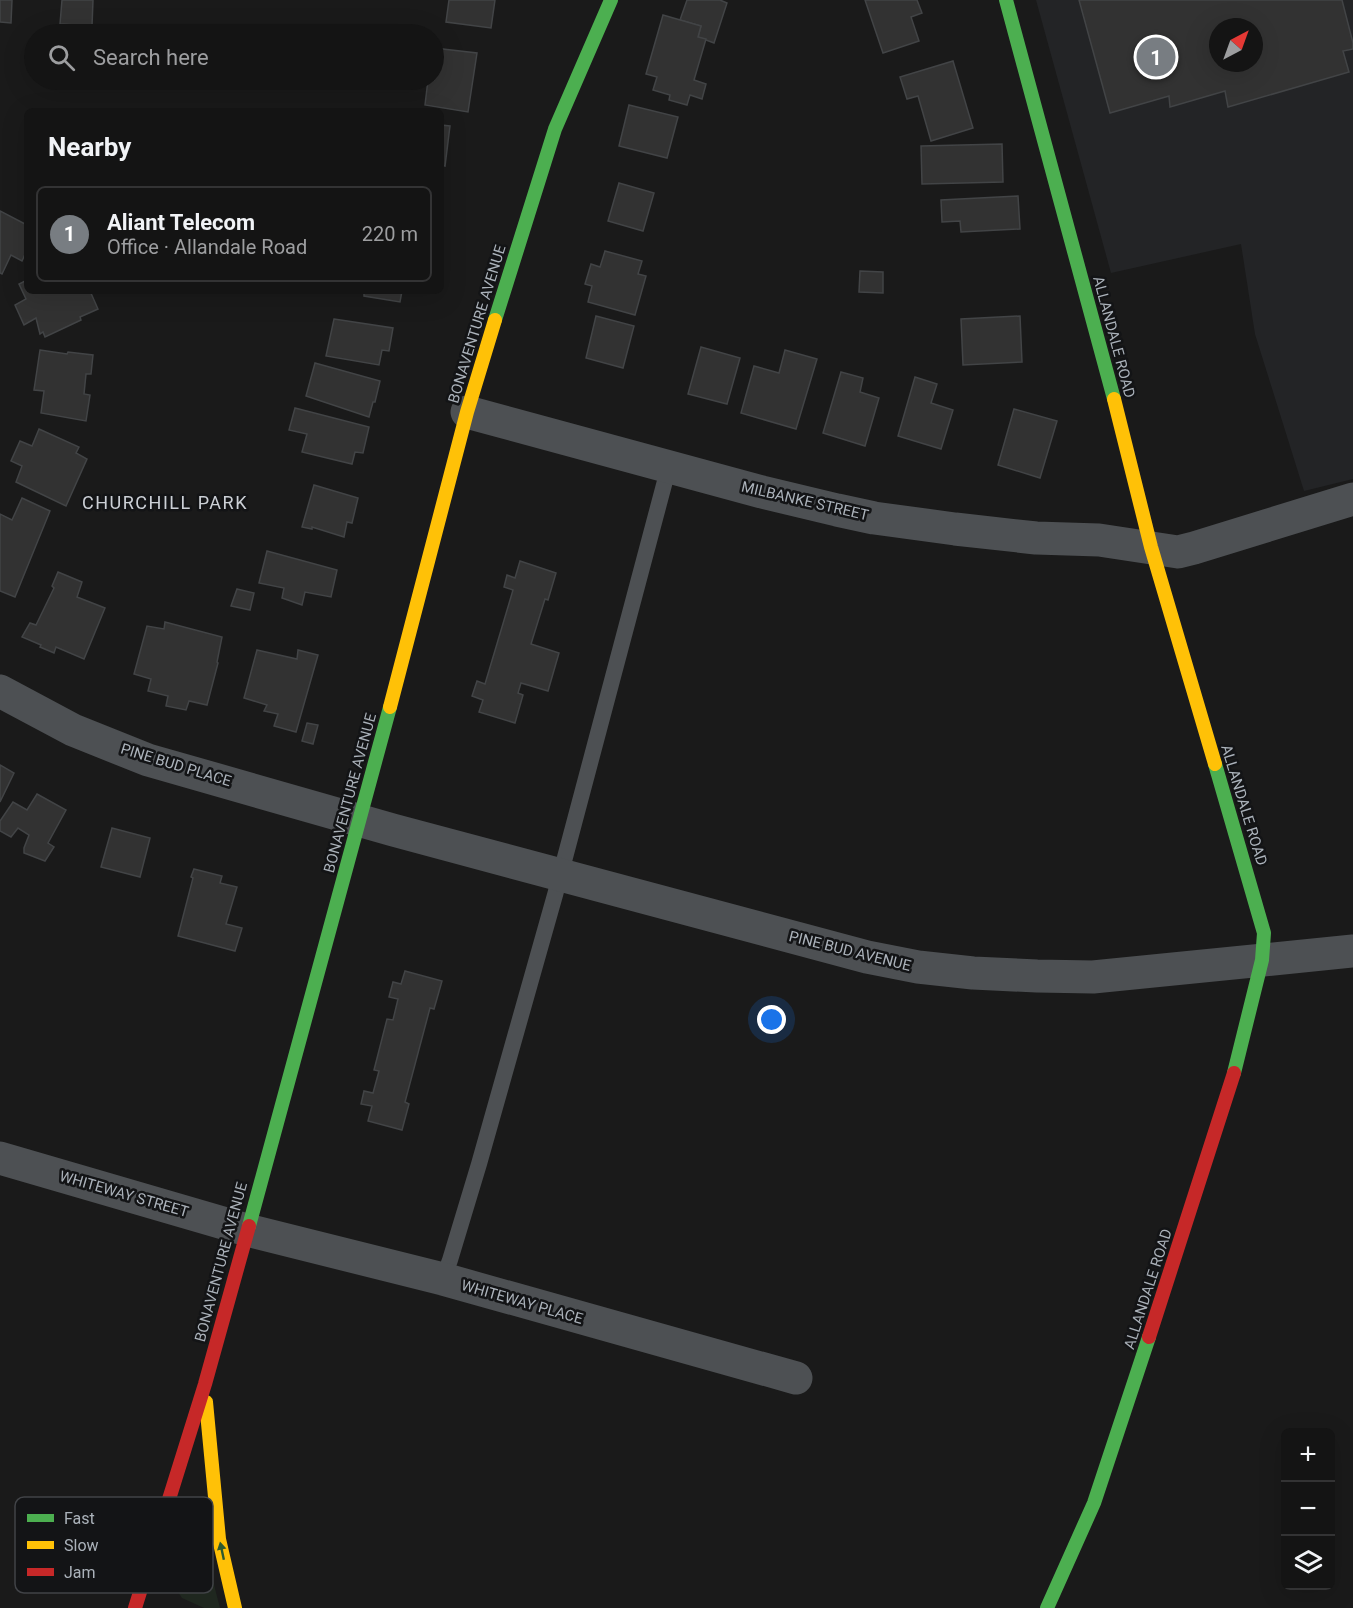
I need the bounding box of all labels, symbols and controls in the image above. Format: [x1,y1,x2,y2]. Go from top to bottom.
north arrow [1209,18,1263,72]
search box [24,24,444,90]
pin: 1 [1136,34,1176,80]
icon: search [45,41,78,74]
text: Search here [93,45,209,70]
text: Nearby [48,132,131,162]
text: Aliant Telecom [107,210,255,235]
text: 1 [64,222,75,246]
text: 220 m [362,222,418,246]
text: Office · Allandale Road [107,235,307,259]
street label: BONAVENTURE AVENUE [444,242,510,405]
street label: ALLANDALE ROAD [1089,274,1139,400]
street label: MILBANKE STREET [740,478,870,524]
district label: CHURCHILL PARK [82,492,248,513]
street label: BONAVENTURE AVENUE [320,711,380,875]
street label: PINE BUD PLACE [118,740,234,791]
street label: ALLANDALE ROAD [1217,742,1271,868]
street label: PINE BUD AVENUE [787,927,913,975]
your location [757,1005,786,1034]
street label: WHITEWAY STREET [57,1167,191,1221]
street label: BONAVENTURE AVENUE [191,1180,251,1344]
street label: ALLANDALE ROAD [1120,1227,1176,1351]
street label: WHITEWAY PLACE [459,1276,585,1328]
map controls [1281,1428,1335,1590]
button: + [1281,1428,1335,1482]
button: − [1281,1482,1335,1536]
legend [15,1497,213,1593]
text: Fast [64,1509,95,1528]
text: Slow [64,1536,99,1555]
button: layers [1281,1536,1335,1590]
one-way arrow [217,1541,226,1560]
text: Jam [64,1563,96,1582]

